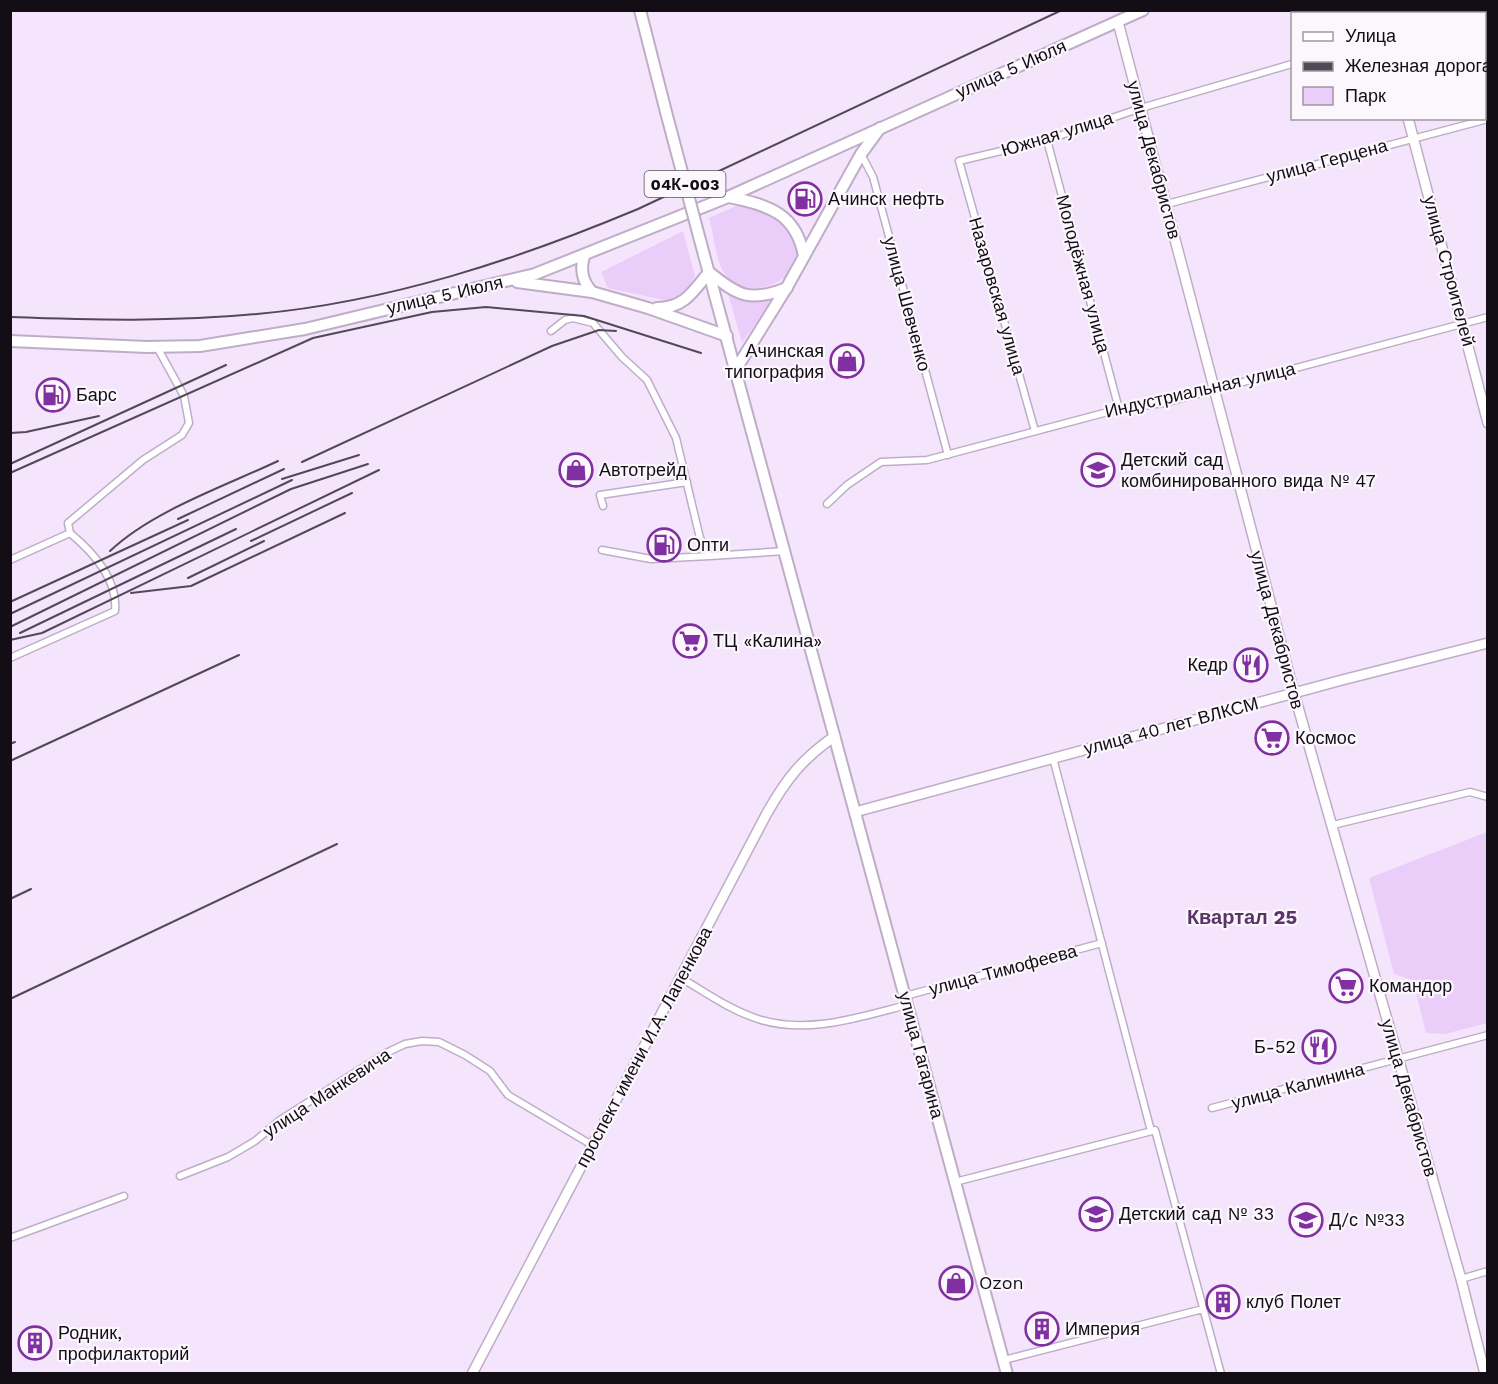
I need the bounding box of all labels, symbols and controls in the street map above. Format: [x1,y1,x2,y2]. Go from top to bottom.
legend [1291,12,1486,120]
text: Улица [1345,25,1397,46]
street label: улица 5 Июля [952,35,1069,102]
text: Железная дорога [1345,55,1493,76]
street label: улица Декабристов [1123,78,1186,241]
text: Парк [1345,85,1386,106]
street label: Южная улица [999,106,1116,160]
street label: улица Герцена [1264,134,1391,187]
road number: 04К-003 [644,171,726,197]
fuel station icon: Ачинск нефть [787,181,823,217]
place label: Ачинск нефть [828,188,944,209]
street label: Молодёжная улица [1052,192,1115,356]
street label: улица Строителей [1419,193,1480,348]
street label: Назаровская улица [965,215,1030,378]
street label: улица Шевченко [879,234,936,373]
street label: улица 5 Июля [385,271,505,318]
place label: Ачинская типография [725,340,824,382]
shop icon: Ачинская типография [829,343,865,379]
street label: Индустриальная улица [1103,357,1298,422]
fuel station icon: Барс [35,377,71,413]
place label: Барс [76,384,117,405]
place label: Детский сад комбинированного вида № 47 [1121,449,1376,491]
shop icon: Автотрейд [558,452,594,488]
school or university icon: Детский сад комбинированного вида № 47 [1080,452,1116,488]
place label: Автотрейд [599,459,687,480]
fuel station icon: Опти [646,527,682,563]
place label: Опти [687,534,729,555]
street label: улица Декабристов [1246,548,1309,711]
supermarket icon: ТЦ «Калина» [672,623,708,659]
place label: ТЦ «Калина» [713,630,822,651]
restaurant icon: Кедр [1233,647,1269,683]
place label: Кедр [1187,654,1228,675]
street label: улица 40 лет ВЛКСМ [1081,692,1260,759]
supermarket icon: Космос [1254,720,1290,756]
place label: Космос [1295,727,1356,748]
district label: Квартал 25 [1187,905,1297,929]
street label: проспект имени И.А. Лапенкова [571,922,716,1171]
street label: улица Тимофеева [927,939,1080,999]
supermarket icon: Командор [1328,968,1364,1004]
place label: Командор [1369,975,1452,996]
street label: улица Гагарина [894,989,949,1122]
street label: улица Декабристов [1377,1017,1442,1179]
restaurant icon: Б-52 [1301,1029,1337,1065]
place label: Б-52 [1254,1036,1296,1057]
street label: улица Манкевича [259,1043,395,1142]
street label: улица Калинина [1229,1057,1368,1113]
school or university icon: Детский сад № 33 [1078,1196,1114,1232]
school or university icon: Д/с №33 [1288,1202,1324,1238]
place label: Детский сад № 33 [1119,1203,1274,1224]
place label: Д/с №33 [1329,1209,1405,1230]
shop icon: Ozon [938,1265,974,1301]
place label: Ozon [979,1272,1024,1293]
building icon: клуб Полет [1205,1284,1241,1320]
place label: клуб Полет [1246,1291,1341,1312]
building icon: Империя [1024,1311,1060,1347]
place label: Империя [1065,1318,1140,1339]
place label: Родник, профилакторий [58,1322,189,1364]
building icon: Родник, профилакторий [17,1325,53,1361]

